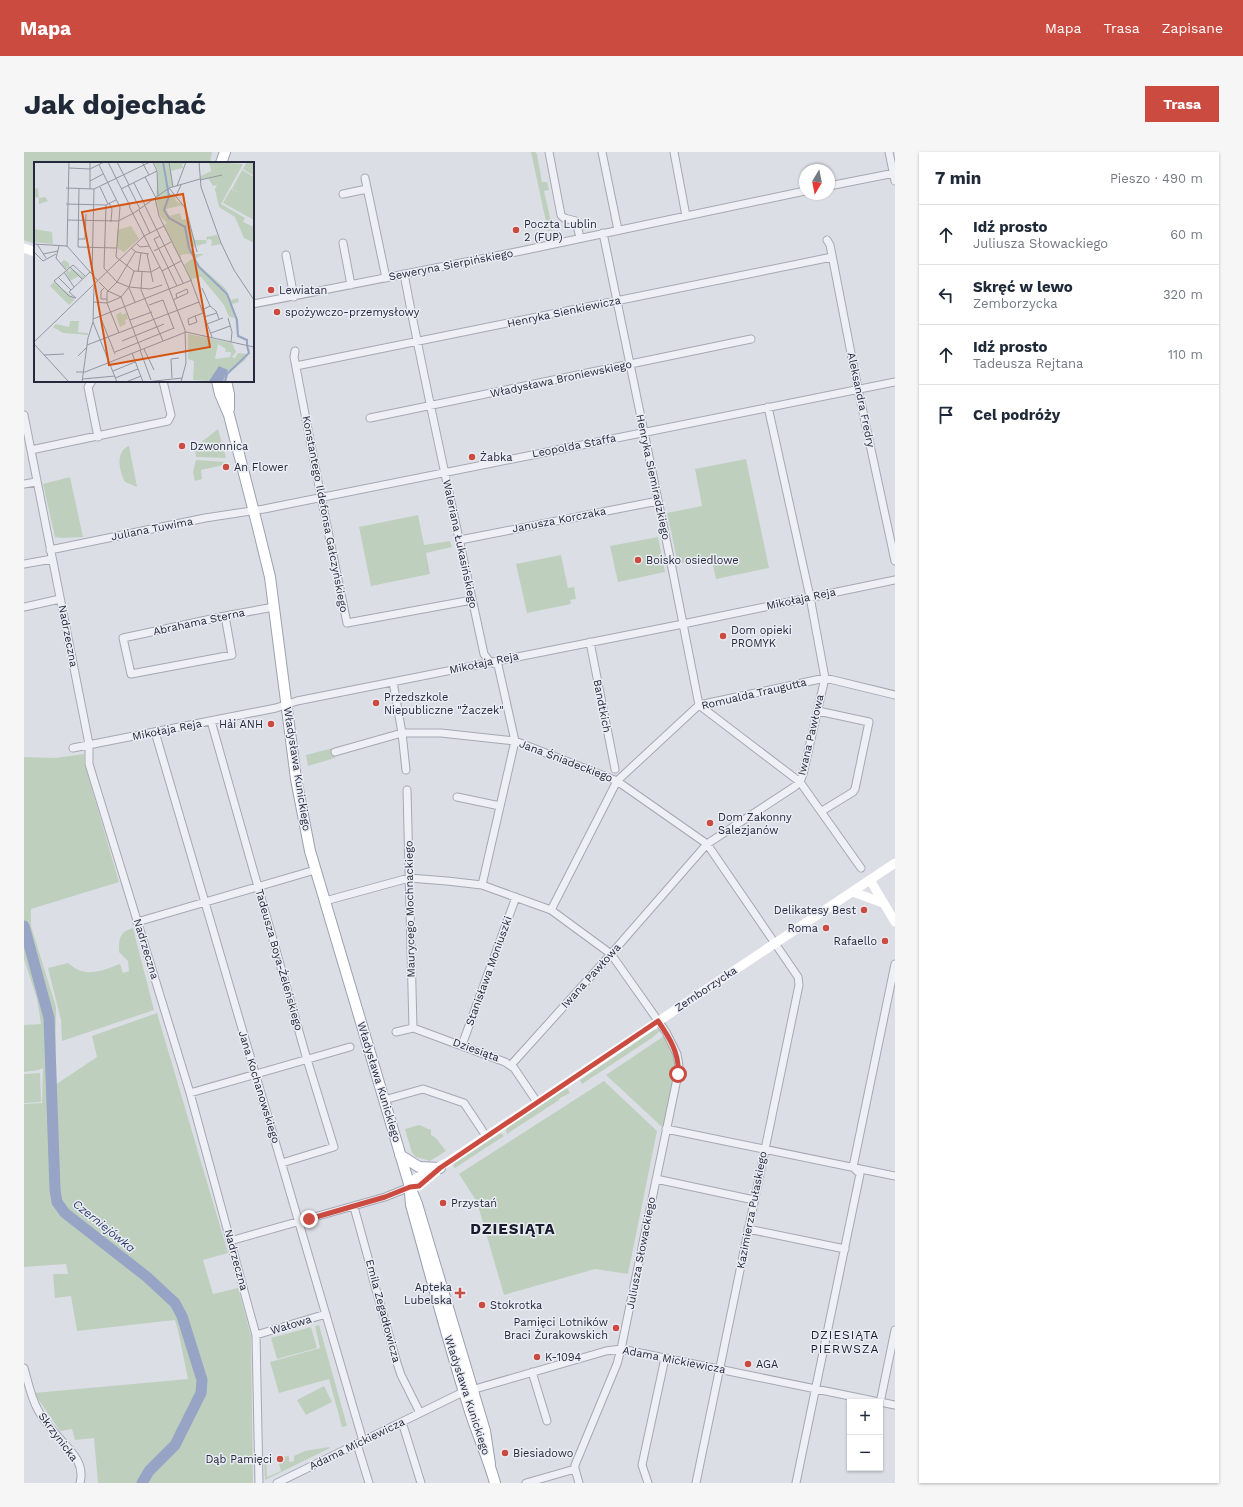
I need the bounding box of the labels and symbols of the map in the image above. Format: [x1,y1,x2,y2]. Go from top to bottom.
inset map [34,162,254,382]
north arrow [799,164,835,200]
place label: Poczta Lublin 2 (FUP) [524,218,597,244]
marker: Poczta Lublin 2 (FUP) [511,225,521,235]
street label: Seweryna Sierpińskiego [388,247,514,283]
place label: Lewiatan [279,284,327,297]
marker: Lewiatan [266,285,276,295]
street label: Henryka Sienkiewicza [506,294,622,330]
place label: spożywczo-przemysłowy [285,306,420,319]
marker: spożywczo-przemysłowy [272,307,282,317]
street label: Aleksandra Fredry [845,351,877,449]
street label: Władysława Broniewskiego [489,358,633,400]
street label: Henryka Siemiradzkiego [633,413,673,541]
street label: Konstantego Ildefonsa Gałczyńskiego [300,415,350,613]
street label: Leopolda Staffa [531,431,617,461]
place label: Dzwonnica [190,440,248,453]
marker: Dzwonnica [177,441,187,451]
place label: Żabka [480,450,512,464]
marker: Żabka [467,452,477,462]
place label: An Flower [234,461,289,474]
marker: An Flower [221,462,231,472]
street label: Waleriana Łukasińskiego [440,478,480,610]
street label: Janusza Korczaka [511,505,607,535]
street label: Juliana Tuwima [110,515,194,543]
place label: Boisko osiedlowe [646,554,739,567]
marker: Boisko osiedlowe [633,555,643,565]
street label: Mikołaja Reja [765,585,837,613]
street label: Nadrzeczna [56,604,80,668]
street label: Abrahama Sterna [152,606,246,638]
place label: Dom opieki PROMYK [731,624,792,650]
marker: Dom opieki PROMYK [718,631,728,641]
street label: Mikołaja Reja [448,649,520,677]
street label: Romualda Traugutta [700,676,808,712]
street label: Bandtkich [590,678,614,734]
place label: Przedszkole Niepubliczne "Żaczek" [384,691,504,717]
street label: Iwana Pawłowa [795,693,827,777]
marker: Przedszkole Niepubliczne "Żaczek" [371,698,381,708]
street label: Władysława Kunickiego [281,706,313,832]
street label: Mikołaja Reja [131,717,203,743]
place label: Hải ANH [219,718,263,731]
marker: Hải ANH [266,719,276,729]
street label: Jana Śniadeckiego [517,736,615,785]
place label: Dom Zakonny Salezjanów [718,811,792,837]
marker: Dom Zakonny Salezjanów [705,818,715,828]
street label: Maurycego Mochnackiego [402,840,418,978]
street label: Tadeusza Boya-Żeleńskiego [253,887,306,1032]
place label: Delikatesy Best [774,904,856,917]
marker: Delikatesy Best [859,905,869,915]
street label: Stanisława Moniuszki [463,914,515,1028]
street label: Nadrzeczna [131,917,161,981]
place label: Roma [788,922,818,935]
marker: Roma [821,923,831,933]
place label: Rafaello [834,935,877,948]
marker: Rafaello [880,936,890,946]
street label: Iwana Pawłowa [558,941,624,1011]
street label: Zemborzycka [673,964,739,1014]
street label: Władysława Kunickiego [354,1020,404,1144]
street label: Jana Kochanowskiego [236,1029,282,1145]
street label: Dziesiąta [451,1036,501,1064]
route start [669,1065,687,1083]
street label: Kazimierza Pułaskiego [734,1150,770,1270]
street label: Juliusza Słowackiego [624,1196,658,1310]
water label: Czerniejówka [70,1197,138,1256]
place label: Przystań [451,1197,497,1210]
marker: Przystań [438,1198,448,1208]
route end [300,1210,318,1228]
district label: DZIESIĄTA [470,1220,556,1238]
street label: Nadrzeczna [222,1228,250,1292]
street label: Emila Zegadłowicza [363,1258,403,1364]
place label: Apteka Lubelska [404,1281,452,1307]
marker: Apteka Lubelska [455,1288,465,1298]
place label: Stokrotka [490,1299,542,1312]
marker: Stokrotka [477,1300,487,1310]
street label: Wałowa [269,1313,313,1337]
place label: Pamięci Lotników Braci Żurakowskich [504,1316,608,1342]
marker: Pamięci Lotników Braci Żurakowskich [611,1323,621,1333]
district label: DZIESIĄTA PIERWSZA [810,1328,880,1356]
street label: Władysława Kunickiego [441,1333,493,1457]
street label: Adama Mickiewicza [621,1344,727,1376]
place label: K-1094 [545,1351,582,1364]
marker: K-1094 [532,1352,542,1362]
place label: AGA [756,1358,778,1371]
marker: AGA [743,1359,753,1369]
street label: Skrzynicka [35,1410,81,1464]
street label: Adama Mickiewicza [307,1415,407,1473]
place label: Biesiadowo [513,1447,573,1460]
marker: Biesiadowo [500,1448,510,1458]
place label: Dąb Pamięci [205,1453,272,1466]
marker: Dąb Pamięci [275,1454,285,1464]

